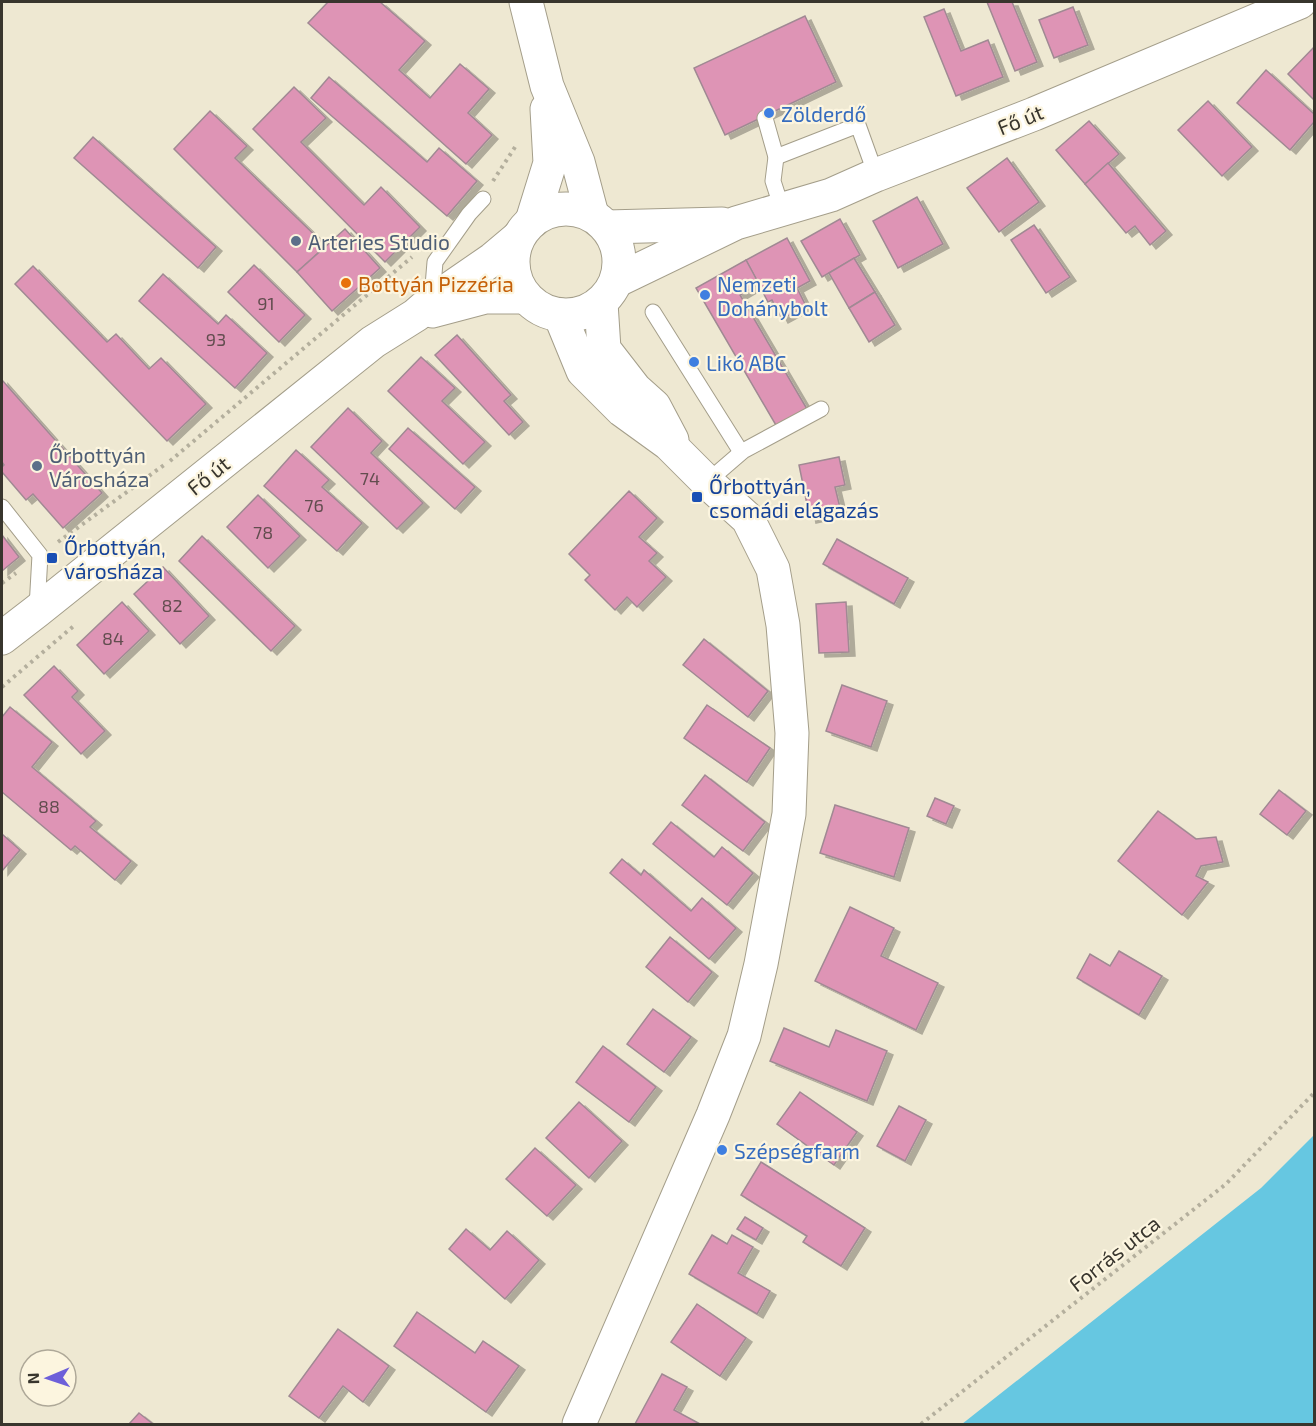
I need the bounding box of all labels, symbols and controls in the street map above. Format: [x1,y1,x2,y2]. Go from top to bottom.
street label: Fő út [993,98,1047,140]
place label: Zölderdő [781,101,867,126]
marker: Zölderdő [762,106,776,120]
place label: Arteries Studio [308,229,450,254]
marker: Arteries Studio [289,234,303,248]
place label: Bottyán Pizzéria [358,271,514,296]
place label: Nemzeti Dohánybolt [717,271,828,320]
marker: Bottyán Pizzéria [339,276,353,290]
marker: Nemzeti Dohánybolt [698,288,712,302]
house number: 91 [257,292,275,314]
house number: 93 [206,328,226,350]
place label: Likó ABC [706,350,787,375]
marker: Likó ABC [687,355,701,369]
place label: Őrbottyán Városháza [49,442,149,491]
street label: Fő út [182,450,234,500]
marker: Őrbottyán Városháza [30,459,44,473]
house number: 74 [360,467,380,489]
place label: Őrbottyán, csomádi elágazás [709,473,879,522]
marker: Őrbottyán, csomádi elágazás [690,490,704,504]
house number: 76 [304,494,324,516]
house number: 78 [253,521,273,543]
place label: Őrbottyán, városháza [64,534,166,583]
marker: Őrbottyán, városháza [45,551,59,565]
house number: 82 [161,594,183,616]
house number: 84 [102,627,124,649]
house number: 88 [38,795,60,817]
place label: Szépségfarm [734,1138,860,1163]
marker: Szépségfarm [715,1143,729,1157]
street label: Forrás utca [1064,1210,1164,1296]
north arrow [18,1348,78,1408]
text: N [23,1372,42,1385]

